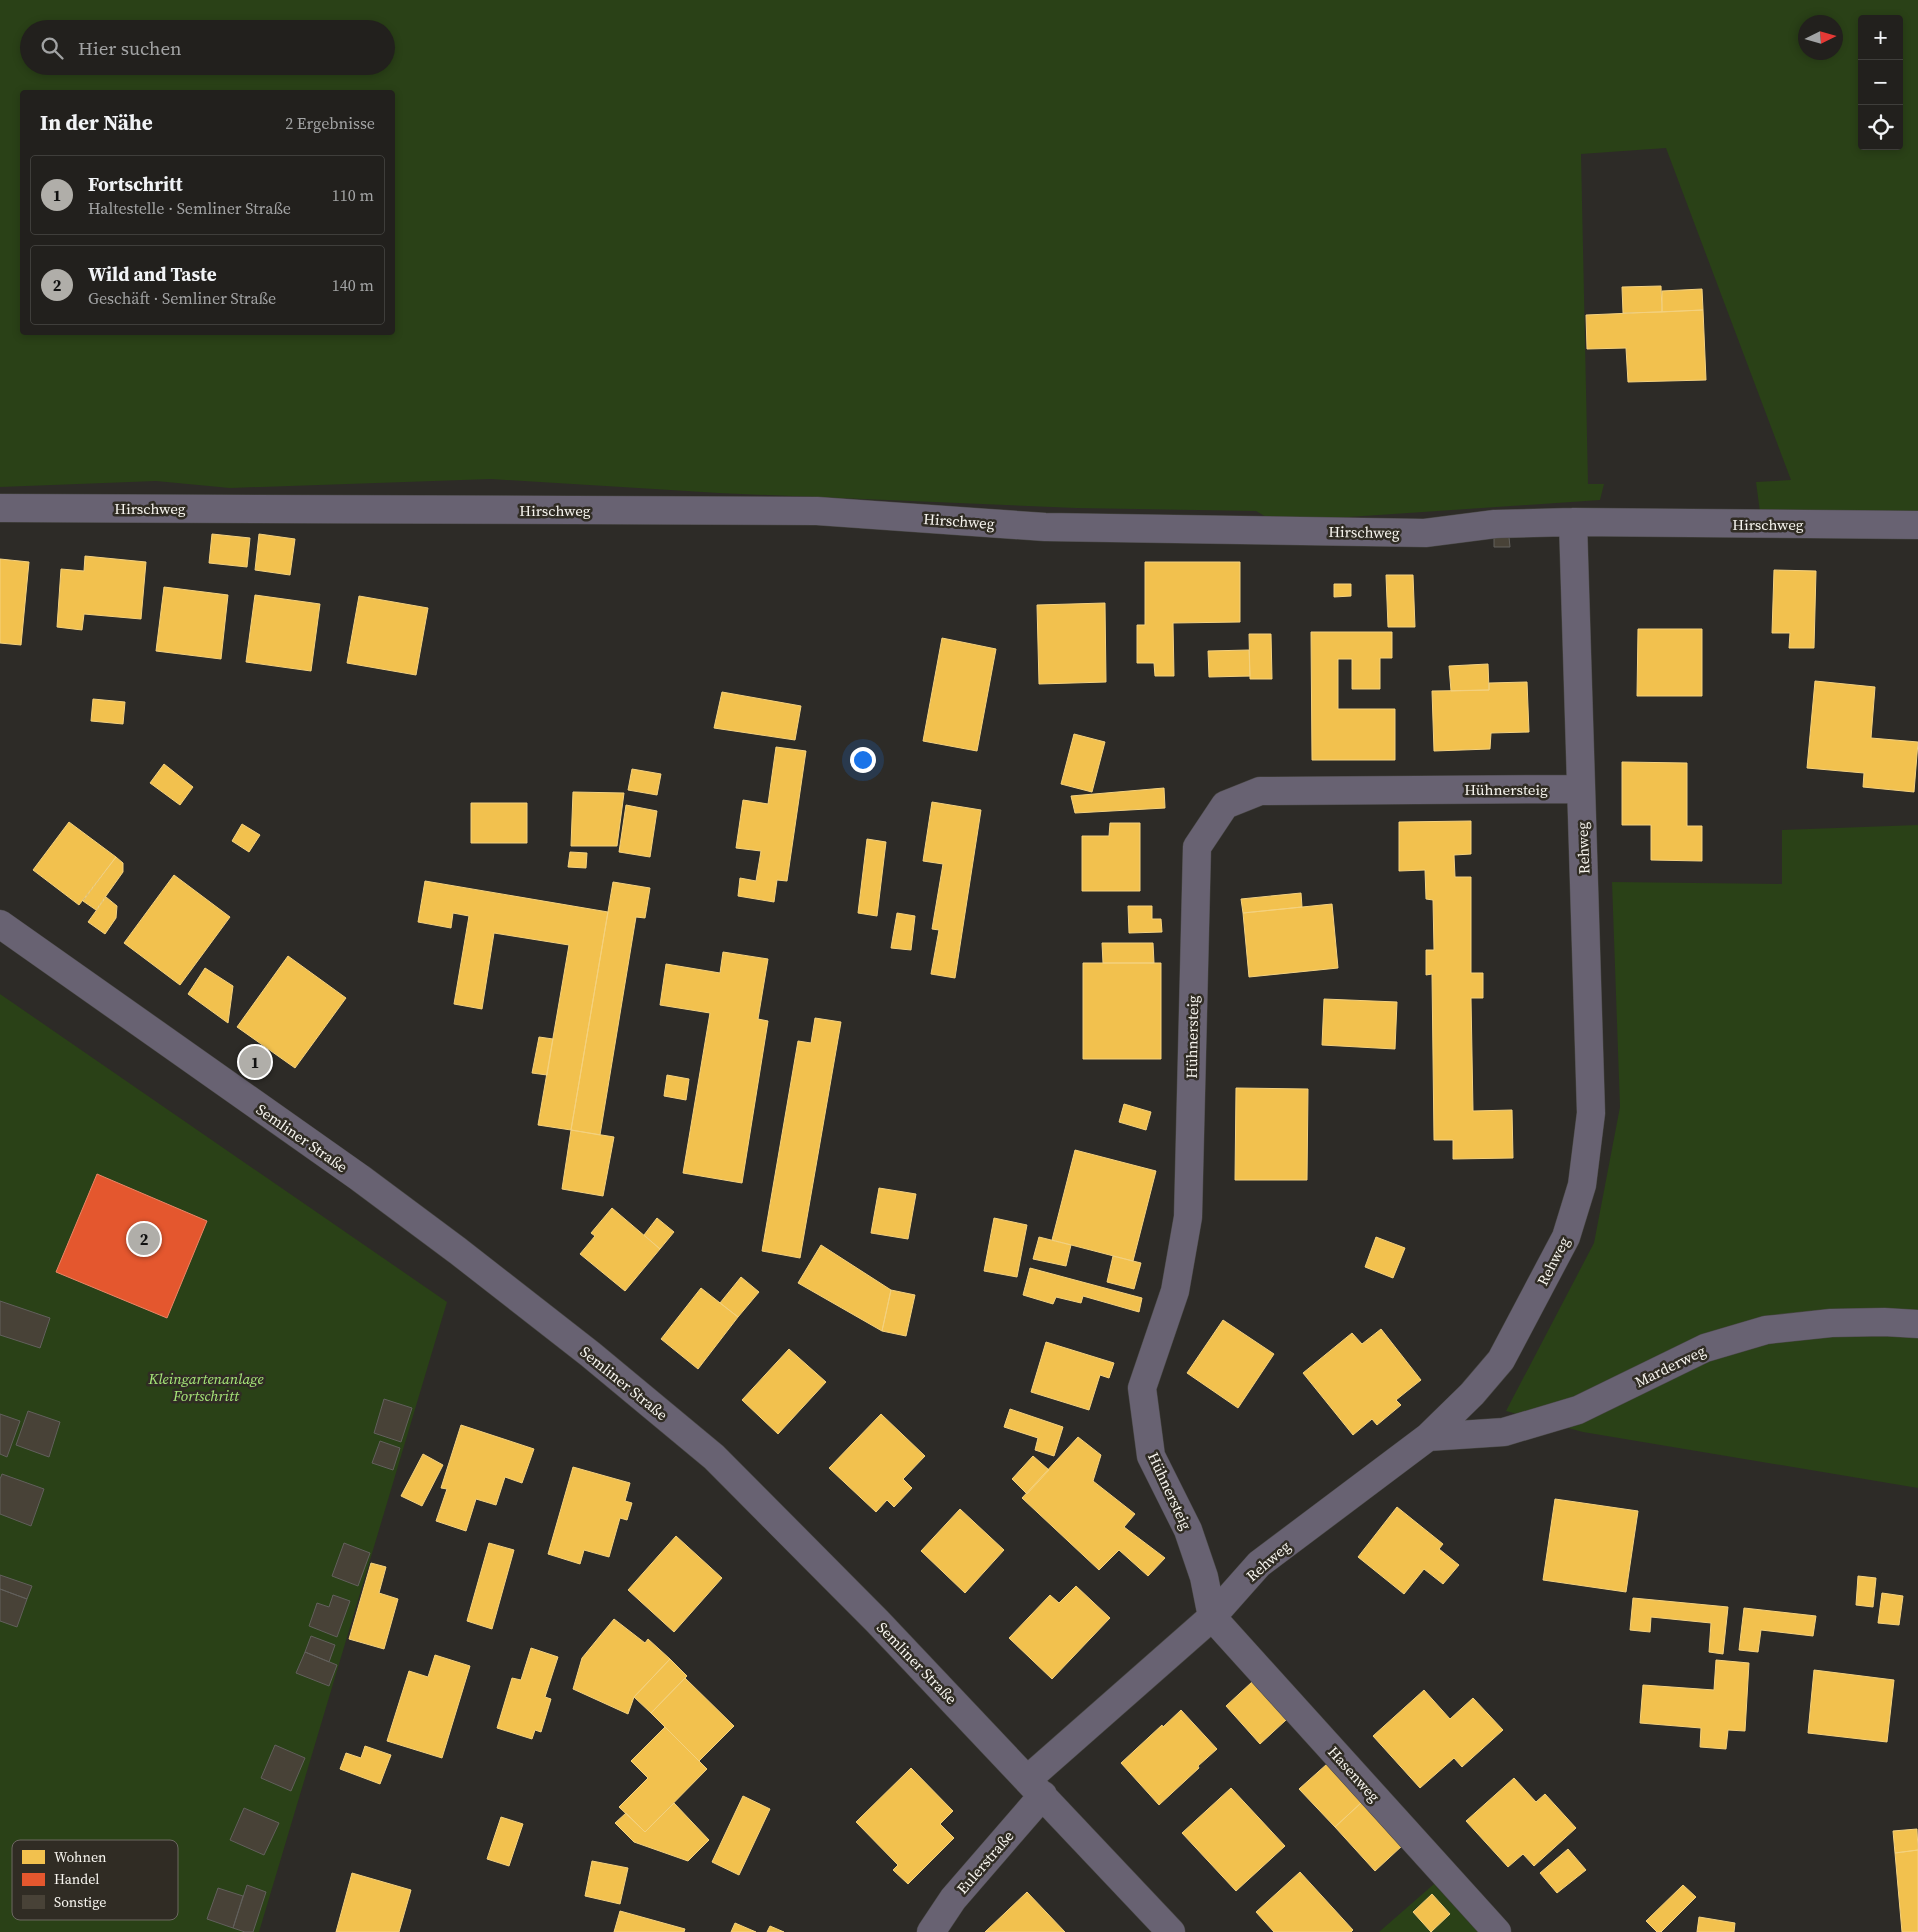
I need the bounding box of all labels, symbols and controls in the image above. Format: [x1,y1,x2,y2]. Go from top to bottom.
north arrow [1798,15,1843,60]
map controls [1858,15,1903,150]
button: + [1858,15,1903,60]
search box [20,20,395,75]
icon: search [38,34,66,62]
text: Hier suchen [78,35,182,61]
button: − [1858,60,1903,105]
button: locate [1858,105,1903,150]
text: In der Nähe [40,108,153,137]
text: 2 Ergebnisse [285,112,375,134]
text: Fortschritt [88,171,183,197]
text: 1 [53,184,61,206]
text: 110 m [332,184,374,206]
text: Haltestelle · Semliner Straße [88,197,291,219]
text: Wild and Taste [88,261,217,287]
text: 2 [53,274,61,296]
text: 140 m [332,274,374,296]
text: Geschäft · Semliner Straße [88,287,276,309]
street label: Hirschweg [114,498,186,519]
street label: Hirschweg [519,500,591,521]
street label: Hirschweg [923,508,996,534]
street label: Hirschweg [1732,514,1804,535]
street label: Hirschweg [1328,521,1400,543]
your location [850,747,876,773]
street label: Hühnersteig [1464,779,1548,800]
street label: Rehweg [1572,821,1594,874]
street label: Hühnersteig [1181,995,1203,1079]
pin: 1 [239,1043,271,1081]
street label: Semliner Straße [252,1099,352,1178]
pin: 2 [128,1220,160,1258]
street label: Rehweg [1532,1233,1574,1289]
street label: Marderweg [1631,1340,1709,1392]
street label: Semliner Straße [576,1341,672,1425]
park label: Kleingartenanlage Fortschritt [147,1368,264,1406]
street label: Hühnersteig [1143,1449,1197,1533]
street label: Rehweg [1241,1536,1295,1586]
street label: Semliner Straße [872,1617,962,1709]
street label: Hasenweg [1323,1742,1385,1807]
street label: Eulerstraße [952,1826,1019,1898]
legend [12,1840,178,1920]
text: Wohnen [54,1847,107,1867]
text: Handel [54,1869,99,1889]
text: Sonstige [54,1892,106,1912]

